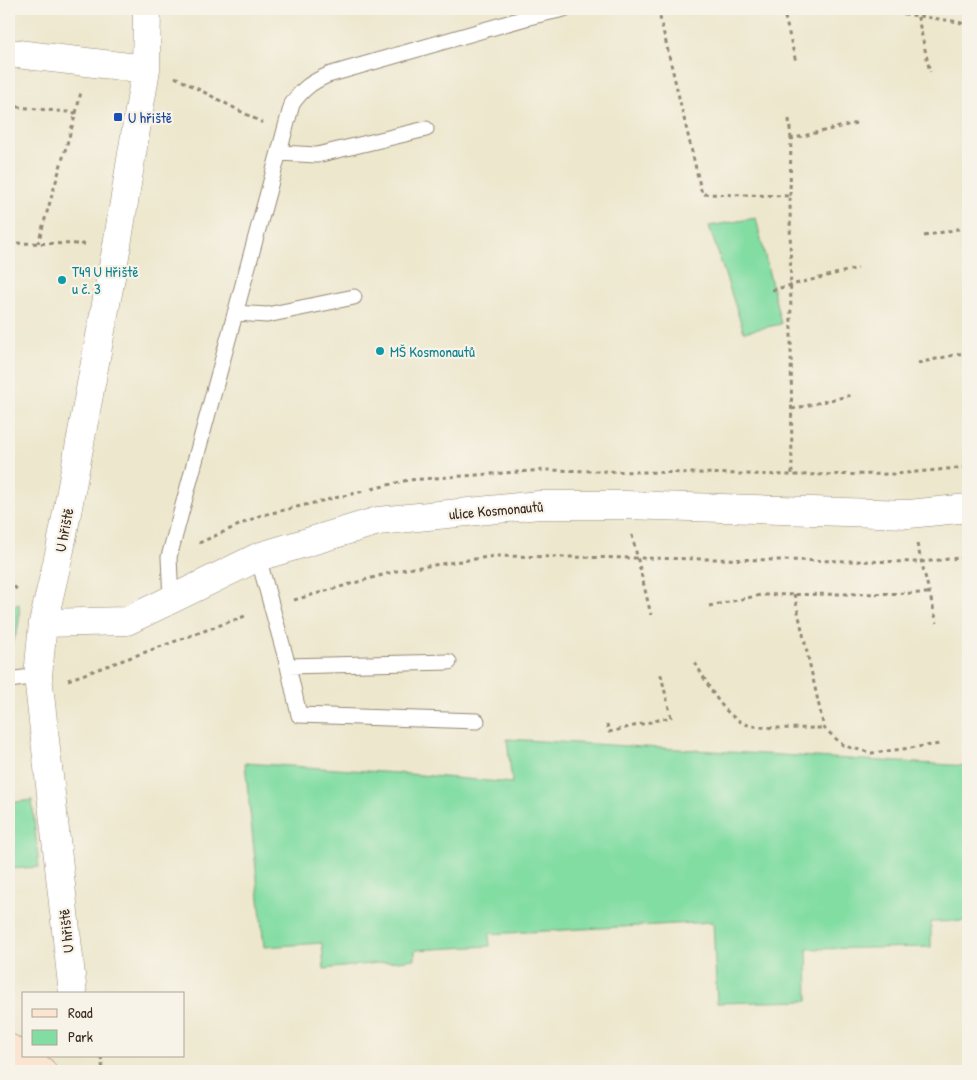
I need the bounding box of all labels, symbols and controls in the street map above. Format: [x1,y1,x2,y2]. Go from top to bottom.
place label: U hřiště [128,107,172,128]
marker: U hřiště [112,111,124,123]
place label: T49 U Hřiště u č. 3 [72,261,138,299]
marker: T49 U Hřiště u č. 3 [56,274,68,286]
place label: MŠ Kosmonautů [390,341,475,362]
marker: MŠ Kosmonautů [374,345,386,357]
street label: ulice Kosmonautů [448,495,544,525]
street label: U hřiště [49,506,79,554]
street label: U hřiště [53,908,79,954]
legend [22,992,185,1058]
text: Road [68,1002,93,1023]
text: Park [68,1026,93,1047]

